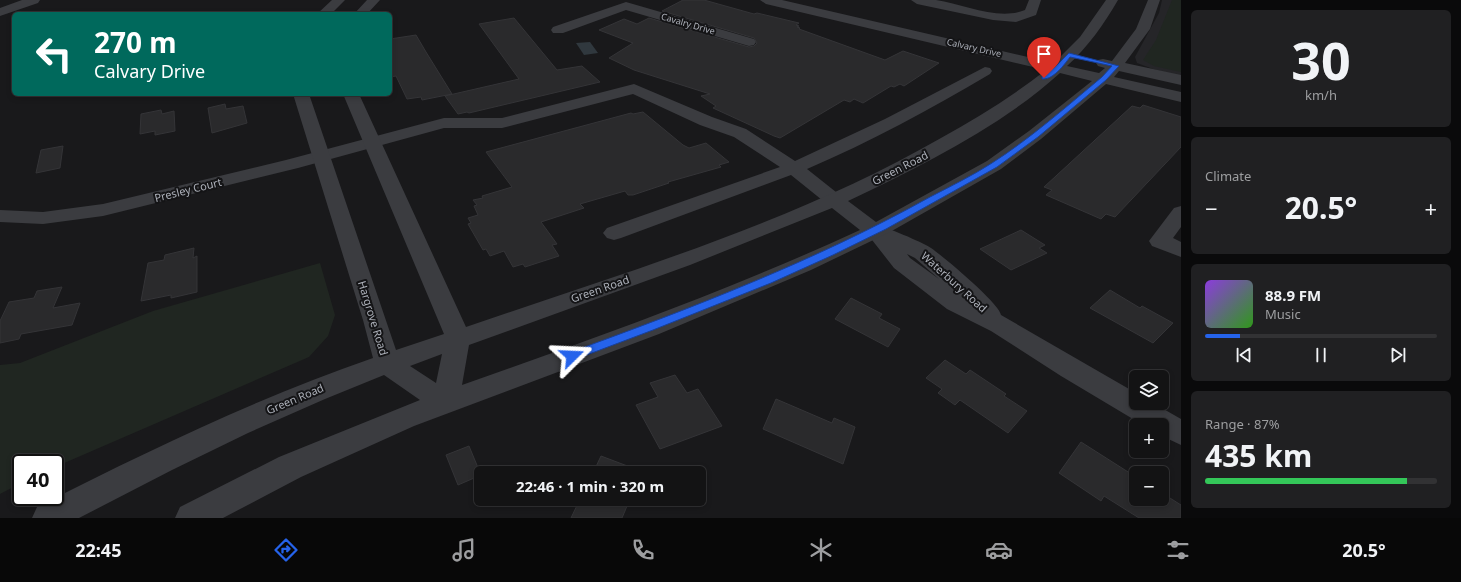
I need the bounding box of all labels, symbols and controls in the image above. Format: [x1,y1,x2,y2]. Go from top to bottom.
street label: Cavalry Drive [660,10,717,37]
text: 270 m [94,23,177,61]
text: 30 [1291,24,1351,95]
icon: left [28,28,80,80]
street label: Calvary Drive [946,35,1003,60]
pin [1027,37,1061,78]
icon: arrive [1033,43,1055,65]
text: Calvary Drive [94,59,205,83]
text: km/h [1305,86,1337,104]
street label: Green Road [869,147,930,188]
text: Climate [1205,167,1251,185]
street label: Presley Court [153,174,223,205]
text: 20.5° [1285,187,1357,228]
text: − [1205,193,1218,223]
text: + [1424,193,1437,223]
street label: Waterbury Road [918,248,991,315]
street label: Green Road [569,272,631,306]
street label: Hargrove Road [355,279,392,357]
text: 88.9 FM [1265,285,1321,305]
text: Music [1265,305,1301,323]
position arrow [551,335,593,377]
icon: previous [1233,344,1255,366]
icon: pause [1310,344,1332,366]
icon: next [1387,344,1409,366]
map controls [1129,370,1169,506]
button: layers [1129,370,1169,410]
street label: Green Road [264,380,326,417]
text: Range · 87% [1205,415,1280,433]
button: + [1129,418,1169,458]
text: 435 km [1205,435,1312,476]
speed limit sign: 40 [12,454,64,506]
button: − [1129,466,1169,506]
text: 22:46 · 1 min · 320 m [516,476,664,496]
icon: directions [272,536,300,564]
icon: music [450,536,478,564]
icon: phone [629,536,657,564]
icon: climate [807,536,835,564]
icon: car [985,536,1013,564]
icon: filters [1164,536,1192,564]
text: 22:45 [75,538,121,562]
text: 20.5° [1342,538,1386,562]

